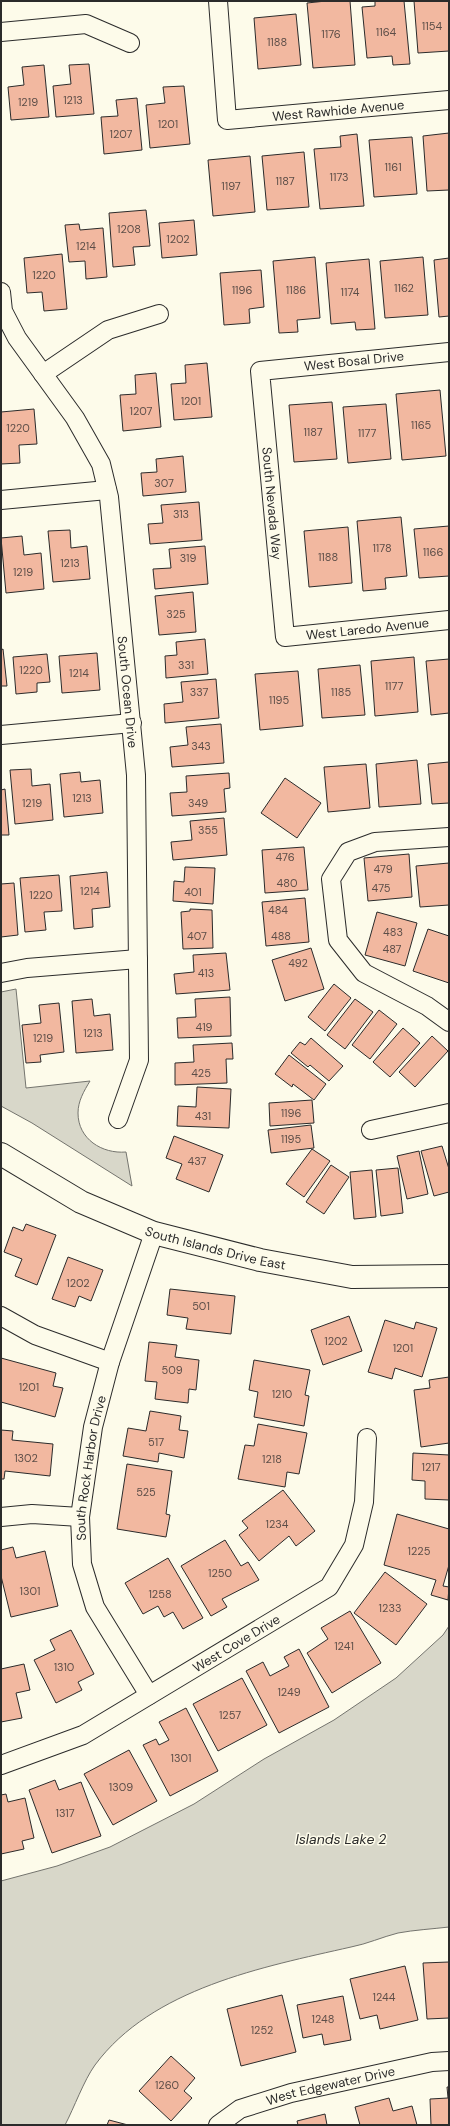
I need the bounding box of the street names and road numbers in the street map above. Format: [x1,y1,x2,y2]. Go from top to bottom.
street label: West Rawhide Avenue [272,96,405,124]
street label: West Bosal Drive [303,347,405,375]
street label: South Nevada Way [259,446,286,561]
street label: West Laredo Avenue [305,614,430,643]
street label: South Ocean Drive [114,635,142,749]
street label: South Islands Drive East [143,1222,287,1273]
street label: South Rock Harbor Drive [71,1394,109,1541]
street label: West Cove Drive [189,1610,283,1676]
street label: West Edgewater Drive [264,2062,397,2109]

